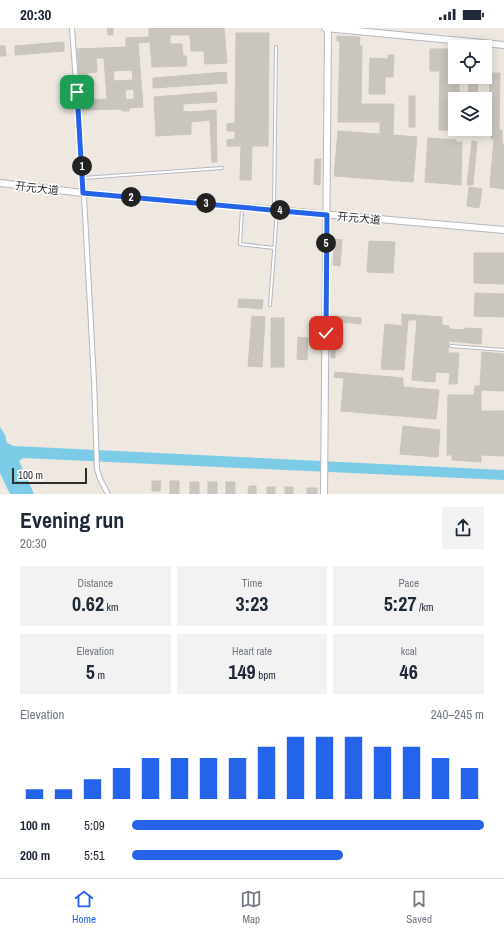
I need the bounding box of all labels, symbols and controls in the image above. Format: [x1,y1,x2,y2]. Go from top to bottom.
text: 20:30 [20,4,51,25]
map controls [448,40,492,136]
button: locate [448,40,492,84]
pin [60,75,94,109]
icon: arrive [66,81,88,103]
button: layers [448,92,492,136]
pin: 1 [72,156,92,176]
text: 1 [79,159,85,173]
street label: 开元大道 [14,178,60,198]
pin: 2 [121,187,141,207]
text: 2 [128,190,134,204]
pin: 3 [196,193,216,213]
text: 3 [203,196,209,210]
pin: 4 [270,200,290,220]
text: 4 [277,203,283,217]
street label: 开元大道 [336,209,382,227]
pin: 5 [316,233,336,253]
text: 5 [323,236,329,250]
pin [309,316,343,350]
icon: check [315,322,337,344]
scale bar [12,466,87,485]
text: 100 m [18,468,43,482]
text: Evening run [20,505,124,535]
button: share [442,507,484,549]
text: 20:30 [20,535,47,552]
text: Distance [78,576,113,590]
text: Time [242,576,262,590]
text: Pace [398,576,419,590]
text: 0.62 [72,590,104,617]
text: 3:23 [236,590,268,617]
text: 5:27 [384,590,417,617]
text: km [104,600,119,614]
text: /km [417,600,434,614]
text: Elevation [77,644,114,658]
text: Heart rate [232,644,272,658]
text: kcal [401,644,417,658]
text: 5 [86,658,95,685]
text: 149 [228,658,256,685]
text: 46 [400,658,418,685]
text: m [95,668,105,682]
text: bpm [256,668,276,682]
text: Elevation [20,706,64,723]
text: 240–245 m [431,706,484,723]
text: 100 m [20,817,50,834]
text: 5:09 [84,817,105,834]
text: 200 m [20,847,50,864]
text: 5:51 [84,847,105,864]
tab: Home [72,888,96,926]
tab: Map [240,888,262,926]
tab: Saved [406,888,432,926]

